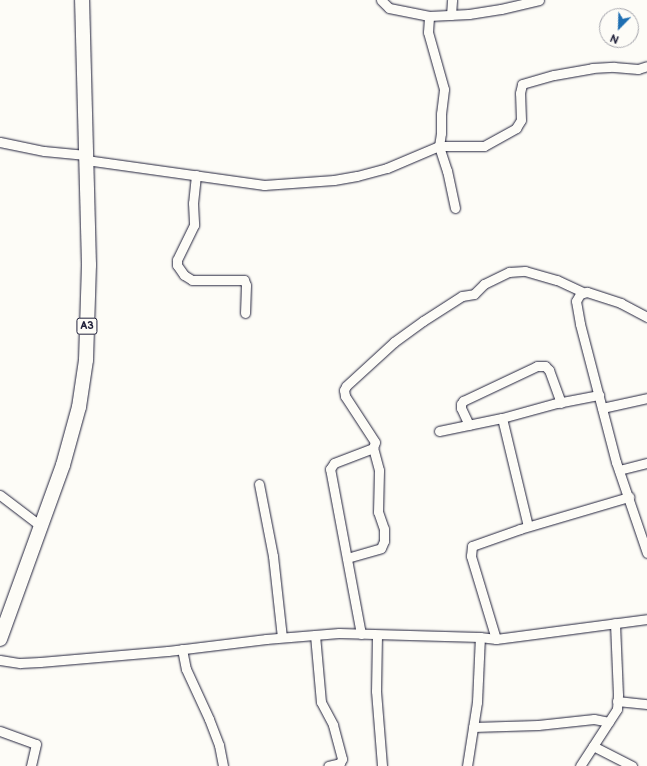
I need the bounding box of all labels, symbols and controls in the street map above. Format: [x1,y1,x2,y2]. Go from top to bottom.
north arrow [599,8,639,48]
text: N [608,31,621,46]
road number: A3 [76,317,98,335]

